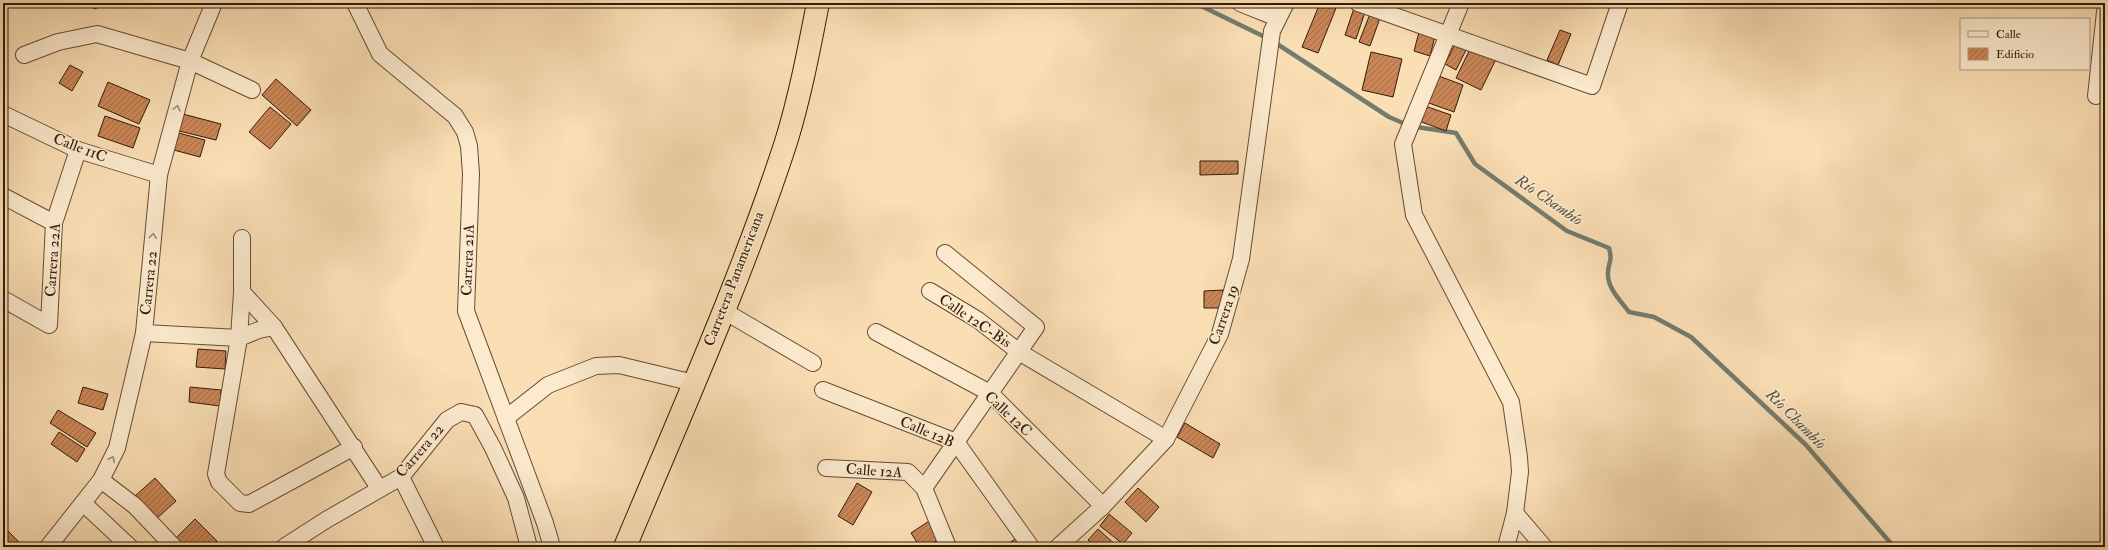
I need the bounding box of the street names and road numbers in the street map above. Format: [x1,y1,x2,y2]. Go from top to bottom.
street label: Calle 11C [51,129,109,167]
street label: Carretera Panamericana [700,208,769,349]
street label: Carrera 22A [41,222,65,298]
street label: Carrera 21A [457,223,479,296]
street label: Carrera 22 [136,249,162,316]
street label: Carrera 19 [1205,282,1243,348]
street label: Calle 12C-Bis [935,290,1015,352]
street label: Calle 12C [980,387,1036,441]
street label: Calle 12B [897,412,957,452]
street label: Carrera 22 [392,420,449,482]
street label: Calle 12A [845,460,903,482]

